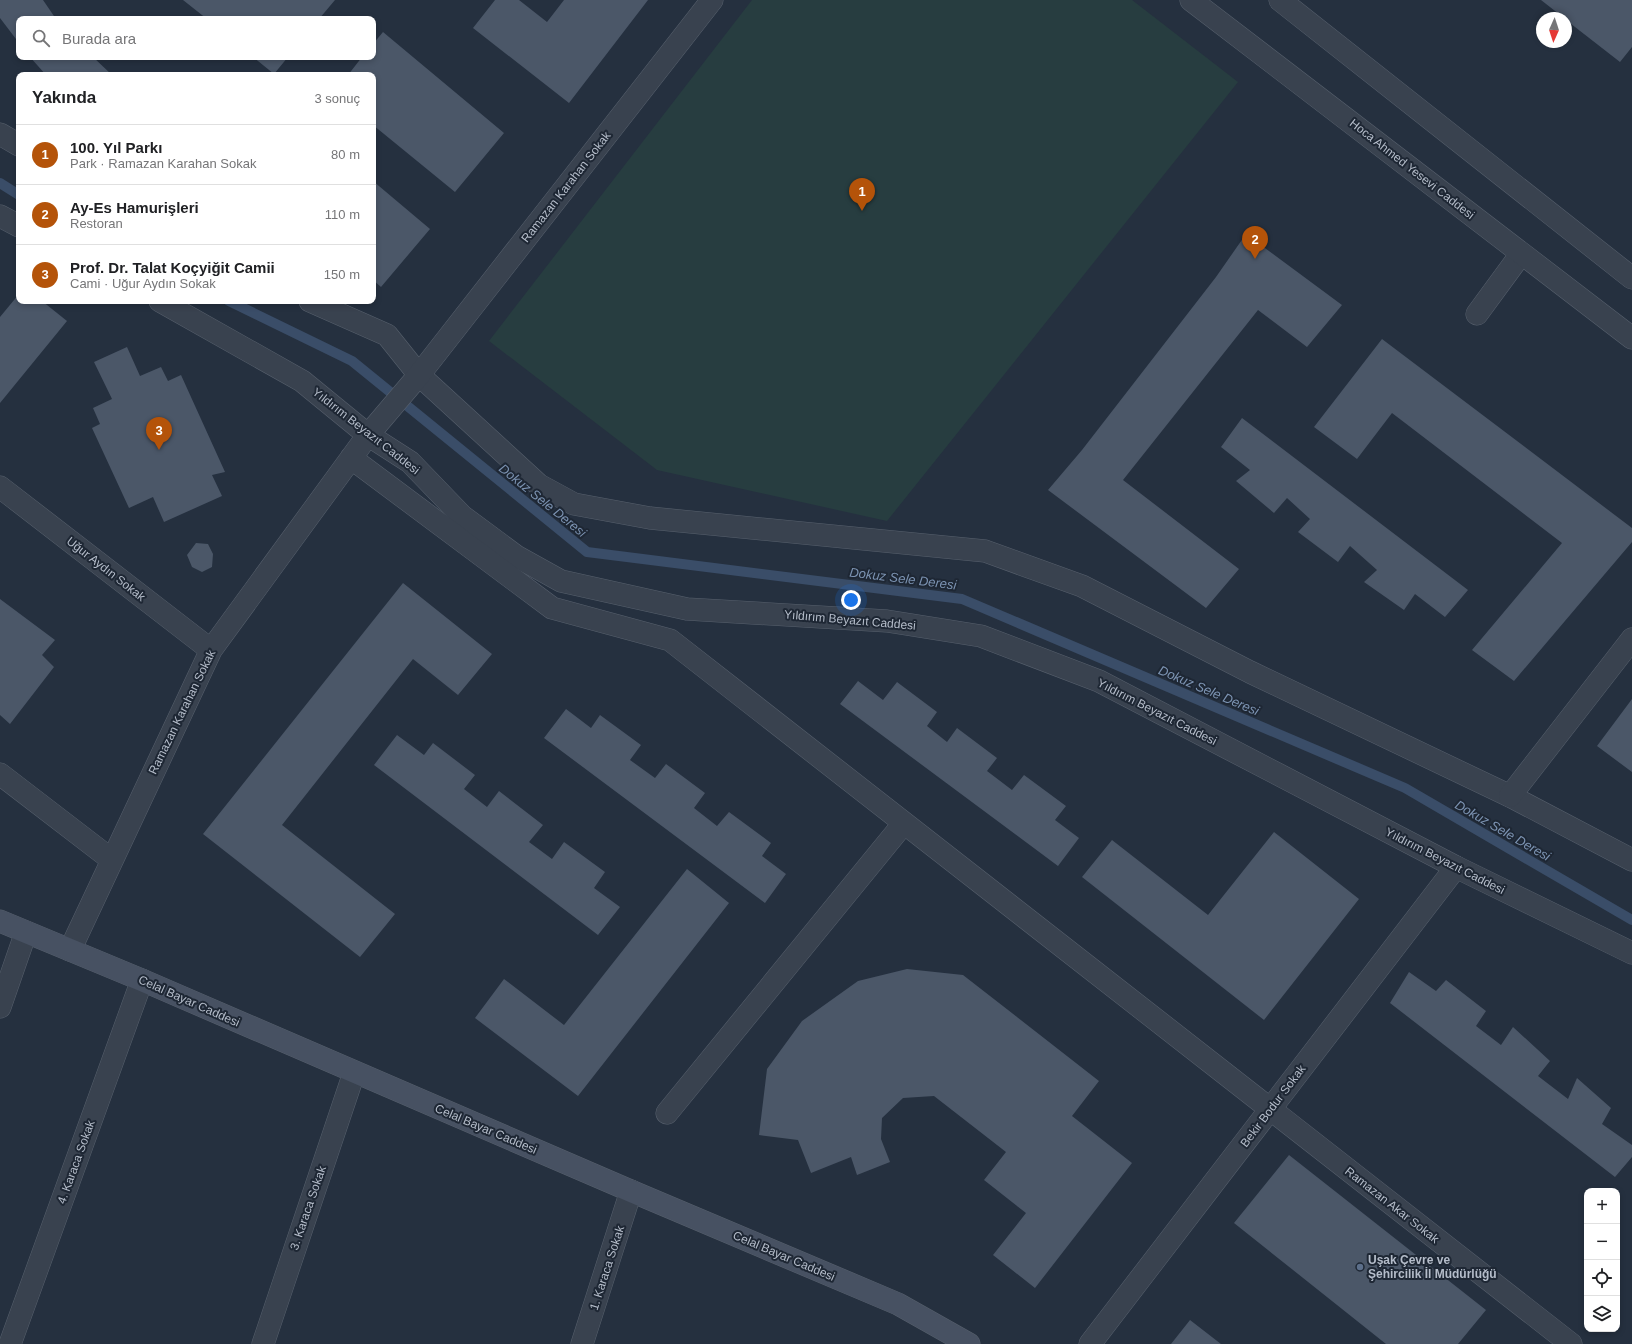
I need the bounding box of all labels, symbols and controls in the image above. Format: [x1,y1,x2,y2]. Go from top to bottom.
north arrow [1536,12,1572,48]
search box [16,16,376,60]
icon: search [30,27,52,49]
text: Burada ara [62,30,136,47]
text: Yakında [32,88,96,107]
text: 3 sonuç [314,91,360,106]
street label: Hoca Ahmed Yesevi Caddesi [1347,116,1477,222]
street label: Ramazan Karahan Sokak [518,128,614,245]
text: 100. Yıl Parkı [70,139,162,156]
text: 1 [41,147,49,162]
text: 80 m [331,147,360,162]
text: Park · Ramazan Karahan Sokak [70,156,256,171]
pin: 1 [849,178,875,211]
text: Ay-Es Hamurişleri [70,199,199,216]
text: 2 [41,207,49,222]
text: 110 m [325,207,360,222]
text: Restoran [70,216,123,231]
pin: 2 [1242,226,1268,259]
text: Prof. Dr. Talat Koçyiğit Camii [70,259,275,276]
text: 3 [41,267,49,282]
text: 150 m [324,267,360,282]
text: Cami · Uğur Aydın Sokak [70,276,216,291]
street label: Yıldırım Beyazıt Caddesi [310,385,422,477]
pin: 3 [146,417,172,450]
water label: Dokuz Sele Deresi [496,461,590,541]
street label: Uğur Aydın Sokak [64,534,149,605]
water label: Dokuz Sele Deresi [849,564,958,593]
your location [841,590,861,610]
street label: Yıldırım Beyazıt Caddesi [784,607,916,633]
street label: Ramazan Karahan Sokak [146,647,219,777]
water label: Dokuz Sele Deresi [1156,663,1262,719]
street label: Yıldırım Beyazıt Caddesi [1095,676,1219,748]
water label: Dokuz Sele Deresi [1452,797,1554,864]
street label: Yıldırım Beyazıt Caddesi [1383,825,1507,897]
street label: Celal Bayar Caddesi [136,972,242,1030]
street label: Bekir Bodur Sokak [1238,1061,1309,1150]
street label: Celal Bayar Caddesi [433,1101,539,1157]
street label: 4. Karaca Sokak [54,1117,98,1206]
street label: 3. Karaca Sokak [287,1163,329,1252]
street label: Ramazan Akar Sokak [1342,1164,1443,1247]
map controls [1584,1188,1620,1332]
button: + [1584,1188,1620,1224]
street label: 1. Karaca Sokak [587,1223,628,1312]
button: − [1584,1224,1620,1260]
street label: Celal Bayar Caddesi [731,1228,837,1284]
place label: Uşak Çevre ve Şehircilik İl Müdürlüğü [1368,1253,1497,1281]
button: locate [1584,1260,1620,1296]
marker: Uşak Çevre ve Şehircilik İl Müdürlüğü [1355,1262,1365,1272]
button: layers [1584,1296,1620,1332]

